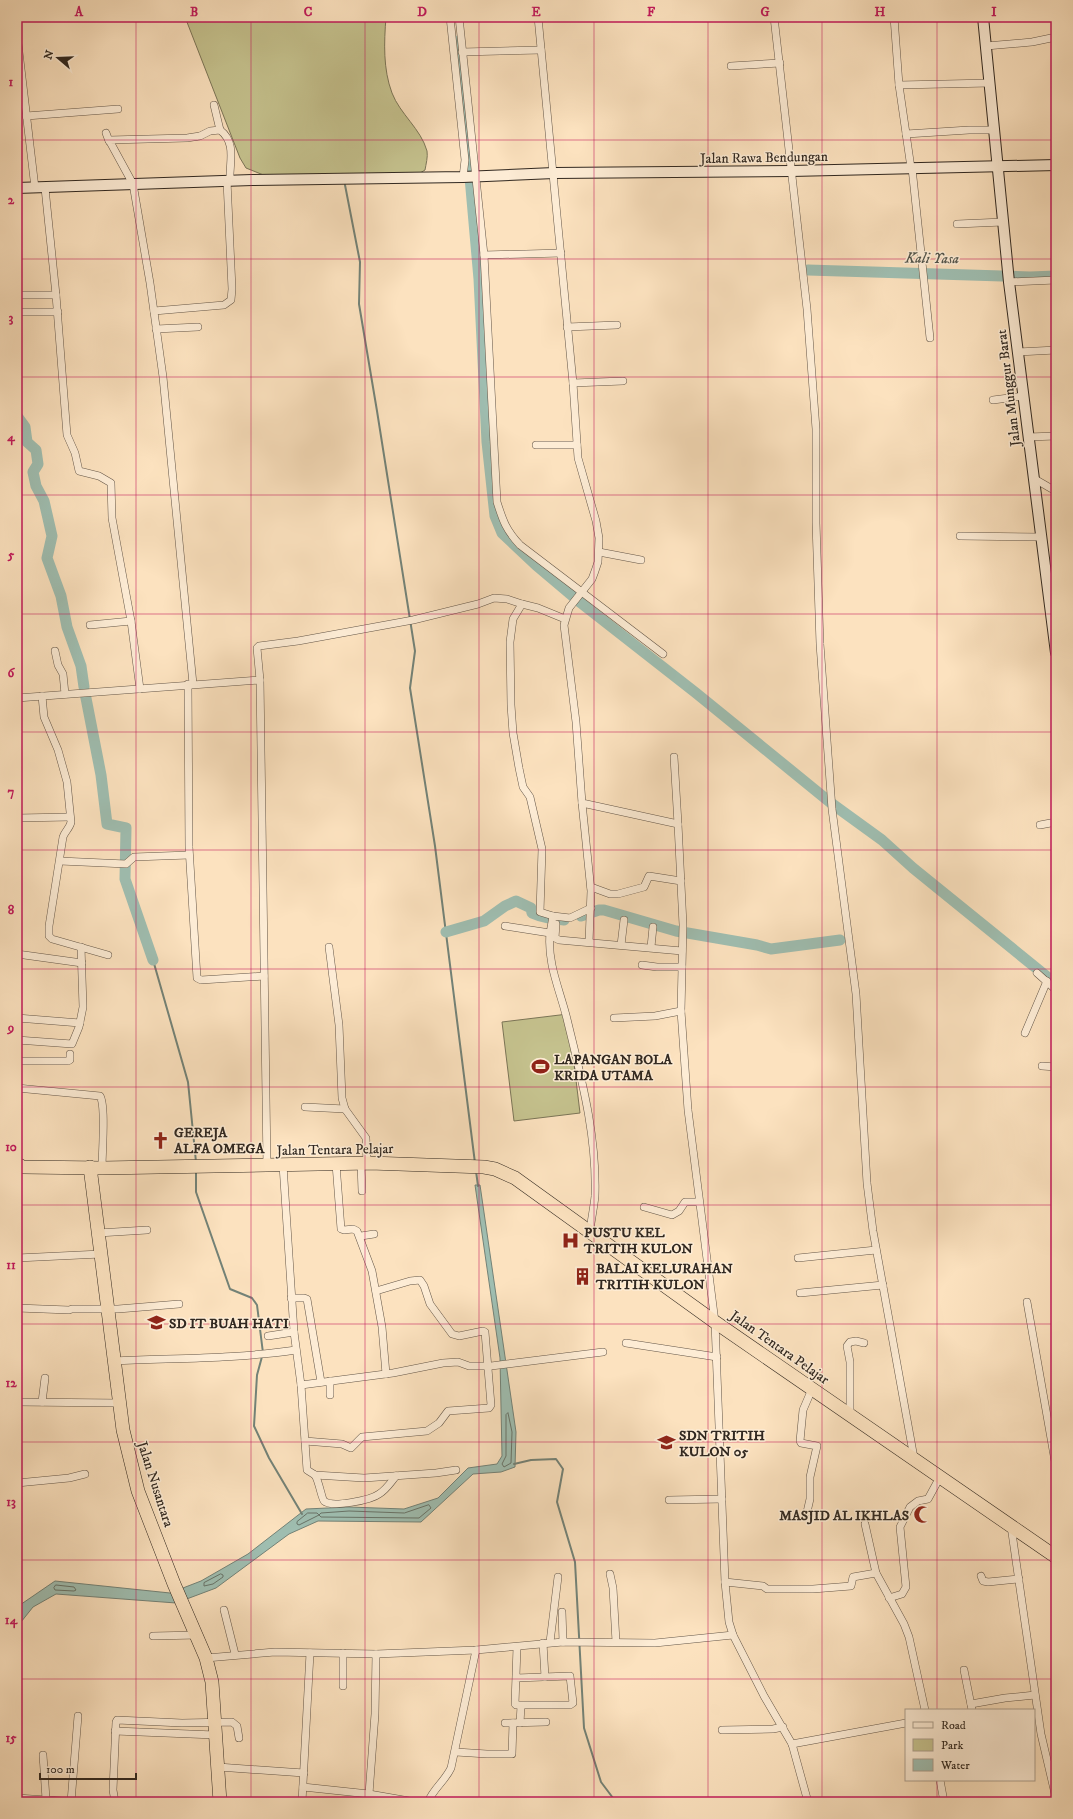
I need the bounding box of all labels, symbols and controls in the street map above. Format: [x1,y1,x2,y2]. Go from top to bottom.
text: A [74,4,84,20]
text: B [190,4,198,20]
text: C [304,4,313,20]
text: D [417,4,427,20]
text: E [531,4,541,20]
text: F [647,4,656,20]
text: G [760,4,770,20]
text: H [875,4,886,20]
text: I [991,4,997,20]
north arrow [38,38,78,78]
text: N [41,49,58,62]
text: 1 [9,74,14,90]
street label: Jalan Rawa Bendungan [698,148,829,168]
text: 2 [8,192,15,208]
water label: Kali Yasa [904,249,959,268]
text: 3 [9,310,14,326]
street label: Jalan Munggur Barat [993,328,1025,449]
text: 4 [6,429,15,446]
text: 5 [7,547,15,563]
text: 6 [8,665,16,681]
text: 7 [8,784,15,800]
text: 8 [8,902,15,918]
text: 9 [7,1020,14,1036]
place label: LAPANGAN BOLA KRIDA UTAMA [554,1051,673,1085]
sports icon: LAPANGAN BOLA KRIDA UTAMA [531,1057,551,1077]
place label: GEREJA ALFA OMEGA [173,1124,265,1158]
church icon: GEREJA ALFA OMEGA [151,1130,171,1150]
text: 10 [5,1139,17,1155]
street label: Jalan Tentara Pelajar [274,1140,394,1160]
place label: PUSTU KEL TRITIH KULON [583,1224,693,1258]
hospital icon: PUSTU KEL TRITIH KULON [561,1230,581,1250]
text: 11 [6,1257,16,1273]
place label: BALAI KELURAHAN TRITIH KULON [595,1260,733,1294]
building icon: BALAI KELURAHAN TRITIH KULON [573,1266,593,1286]
street label: Jalan Tentara Pelajar [725,1306,833,1389]
school or university icon: SD IT BUAH HATI [146,1313,166,1333]
place label: SD IT BUAH HATI [169,1315,289,1333]
text: 12 [5,1375,17,1391]
place label: SDN TRITIH KULON 05 [679,1427,765,1461]
school or university icon: SDN TRITIH KULON 05 [656,1433,676,1453]
street label: Jalan Nusantara [132,1437,177,1530]
text: 13 [6,1494,16,1510]
mosque icon: MASJID AL IKHLAS [912,1505,932,1525]
place label: MASJID AL IKHLAS [779,1507,909,1525]
text: 14 [5,1612,18,1629]
legend [905,1709,1035,1781]
text: Road [941,1718,966,1733]
text: 15 [5,1730,17,1746]
text: Park [941,1738,963,1753]
scale bar [40,1755,136,1781]
text: Water [940,1758,970,1773]
text: 100 m [46,1762,75,1777]

